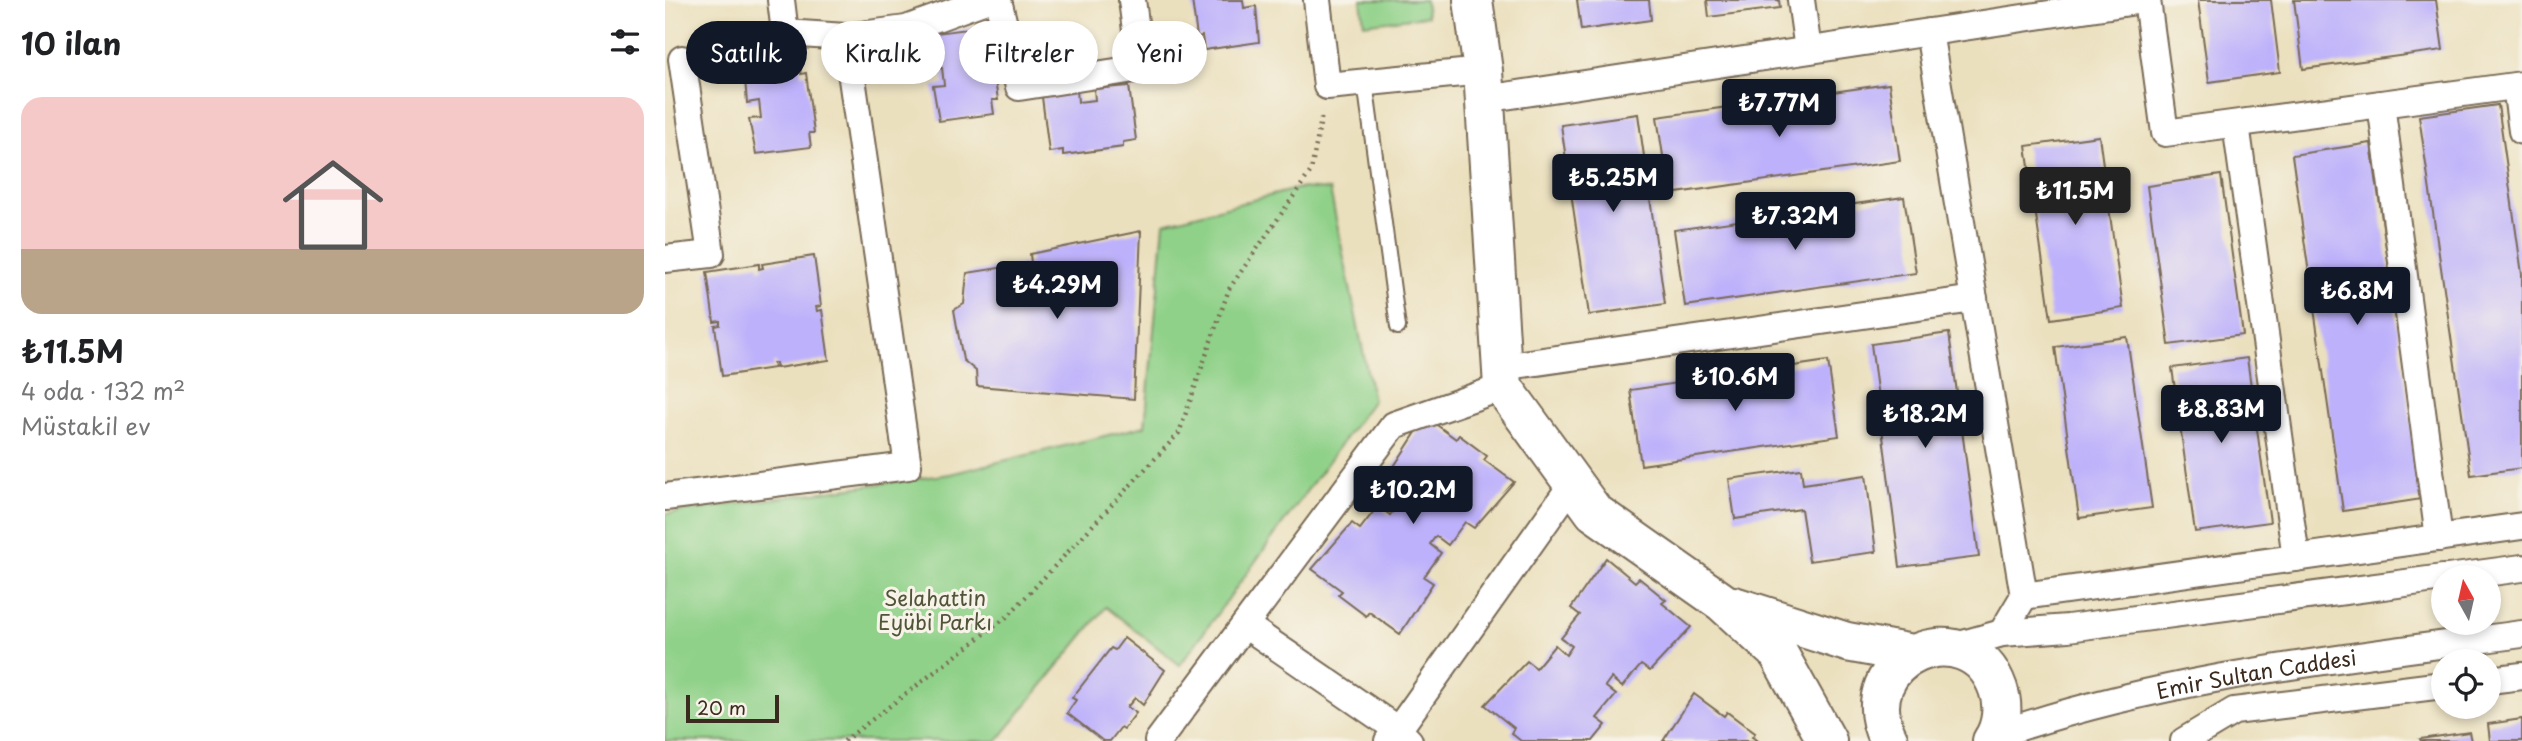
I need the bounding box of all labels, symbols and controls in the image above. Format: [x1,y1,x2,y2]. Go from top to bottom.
text: 10 ilan [21,20,121,65]
chip: Satılık [686,21,807,84]
chip: Kiralık [821,21,945,84]
chip: Filtreler [959,21,1098,84]
chip: Yeni [1112,21,1207,84]
icon: filters [606,23,644,61]
pin: ₺7.77M [1722,80,1836,139]
text: ₺7.77M [1738,84,1820,119]
icon: home [270,142,396,268]
pin: ₺5.25M [1556,154,1670,214]
text: ₺5.25M [1568,159,1658,194]
pin: ₺11.5M [2018,168,2132,227]
text: ₺11.5M [2036,172,2114,207]
pin: ₺7.32M [1738,192,1852,252]
text: ₺7.32M [1751,197,1839,232]
pin: ₺4.29M [1000,262,1114,321]
text: ₺4.29M [1012,266,1102,301]
pin: ₺6.8M [2308,268,2406,327]
text: ₺6.8M [2320,272,2394,307]
text: ₺11.5M [21,328,124,373]
pin: ₺10.6M [1678,354,1792,413]
text: ₺10.6M [1692,358,1778,393]
text: 4 oda · 132 m² [21,373,185,408]
pin: ₺8.83M [2164,386,2278,445]
text: ₺8.83M [2177,390,2265,425]
pin: ₺18.2M [1868,391,1982,450]
text: ₺18.2M [1882,395,1968,430]
text: Müstakil ev [21,408,150,443]
pin: ₺10.2M [1356,466,1470,526]
text: ₺10.2M [1370,471,1456,506]
north arrow [2431,565,2501,635]
map controls [2431,565,2501,719]
park label: Selahattin Eyübi Parkı [878,581,992,637]
street label: Emir Sultan Caddesi [2153,640,2358,706]
button: locate [2431,649,2501,719]
scale bar [686,692,779,724]
text: 20 m [697,693,746,721]

